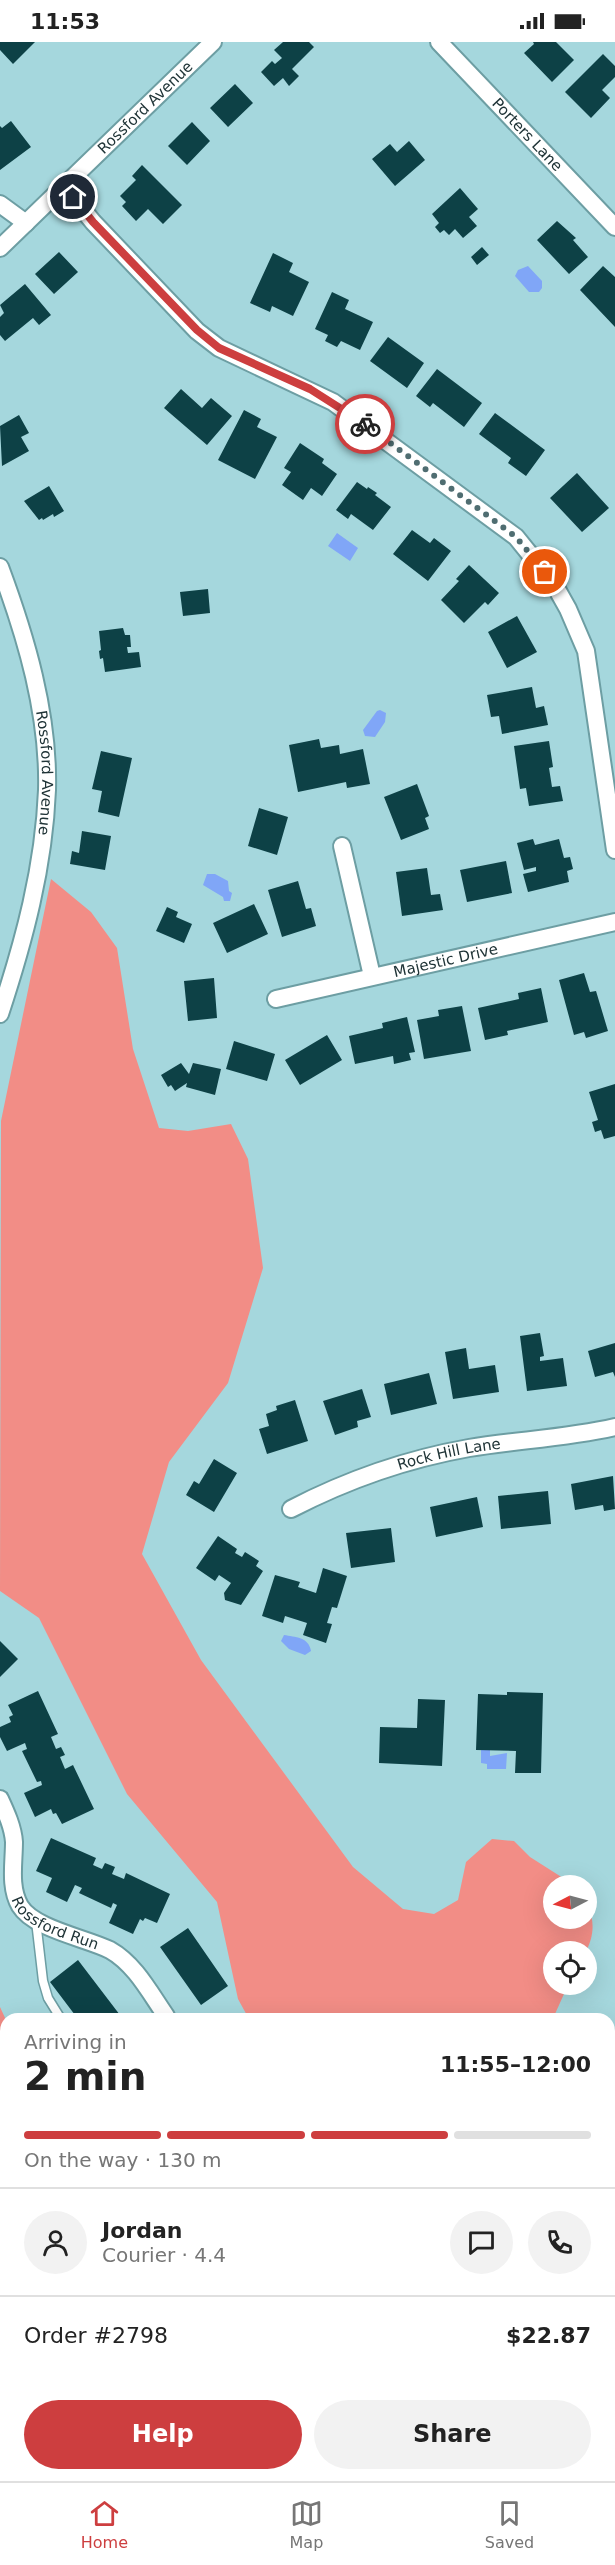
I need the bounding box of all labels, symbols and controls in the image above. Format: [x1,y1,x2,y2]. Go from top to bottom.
text: 11:53 [30,9,100,34]
street label: Rossford Avenue [94,58,196,158]
street label: Porters Lane [488,94,566,175]
pin [47,171,98,222]
icon: home [56,180,89,213]
courier [335,394,395,454]
icon: bike [349,408,382,441]
pin [519,546,570,597]
icon: bag [528,555,561,588]
street label: Rossford Avenue [32,709,56,836]
street label: Majestic Drive [392,940,500,981]
street label: Rock Hill Lane [395,1435,502,1474]
north arrow [543,1875,597,1929]
map controls [543,1875,597,1995]
street label: Rossford Run [8,1894,101,1953]
button: locate [543,1941,597,1995]
text: Arriving in [24,2030,127,2054]
text: 11:55–12:00 [440,2052,591,2077]
text: 2 min [24,2054,146,2099]
text: On the way · 130 m [24,2148,222,2172]
button: person [24,2211,87,2274]
button: chat [450,2211,513,2274]
button: phone [528,2211,591,2274]
text: Jordan [102,2218,182,2243]
text: Courier · 4.4 [102,2243,226,2267]
text: Order #2798 [24,2323,168,2348]
text: $22.87 [506,2323,591,2348]
button: Help [24,2400,302,2469]
button: Share [314,2400,591,2469]
tab: Home [81,2497,128,2552]
tab: Map [290,2497,323,2552]
tab: Saved [485,2497,534,2552]

